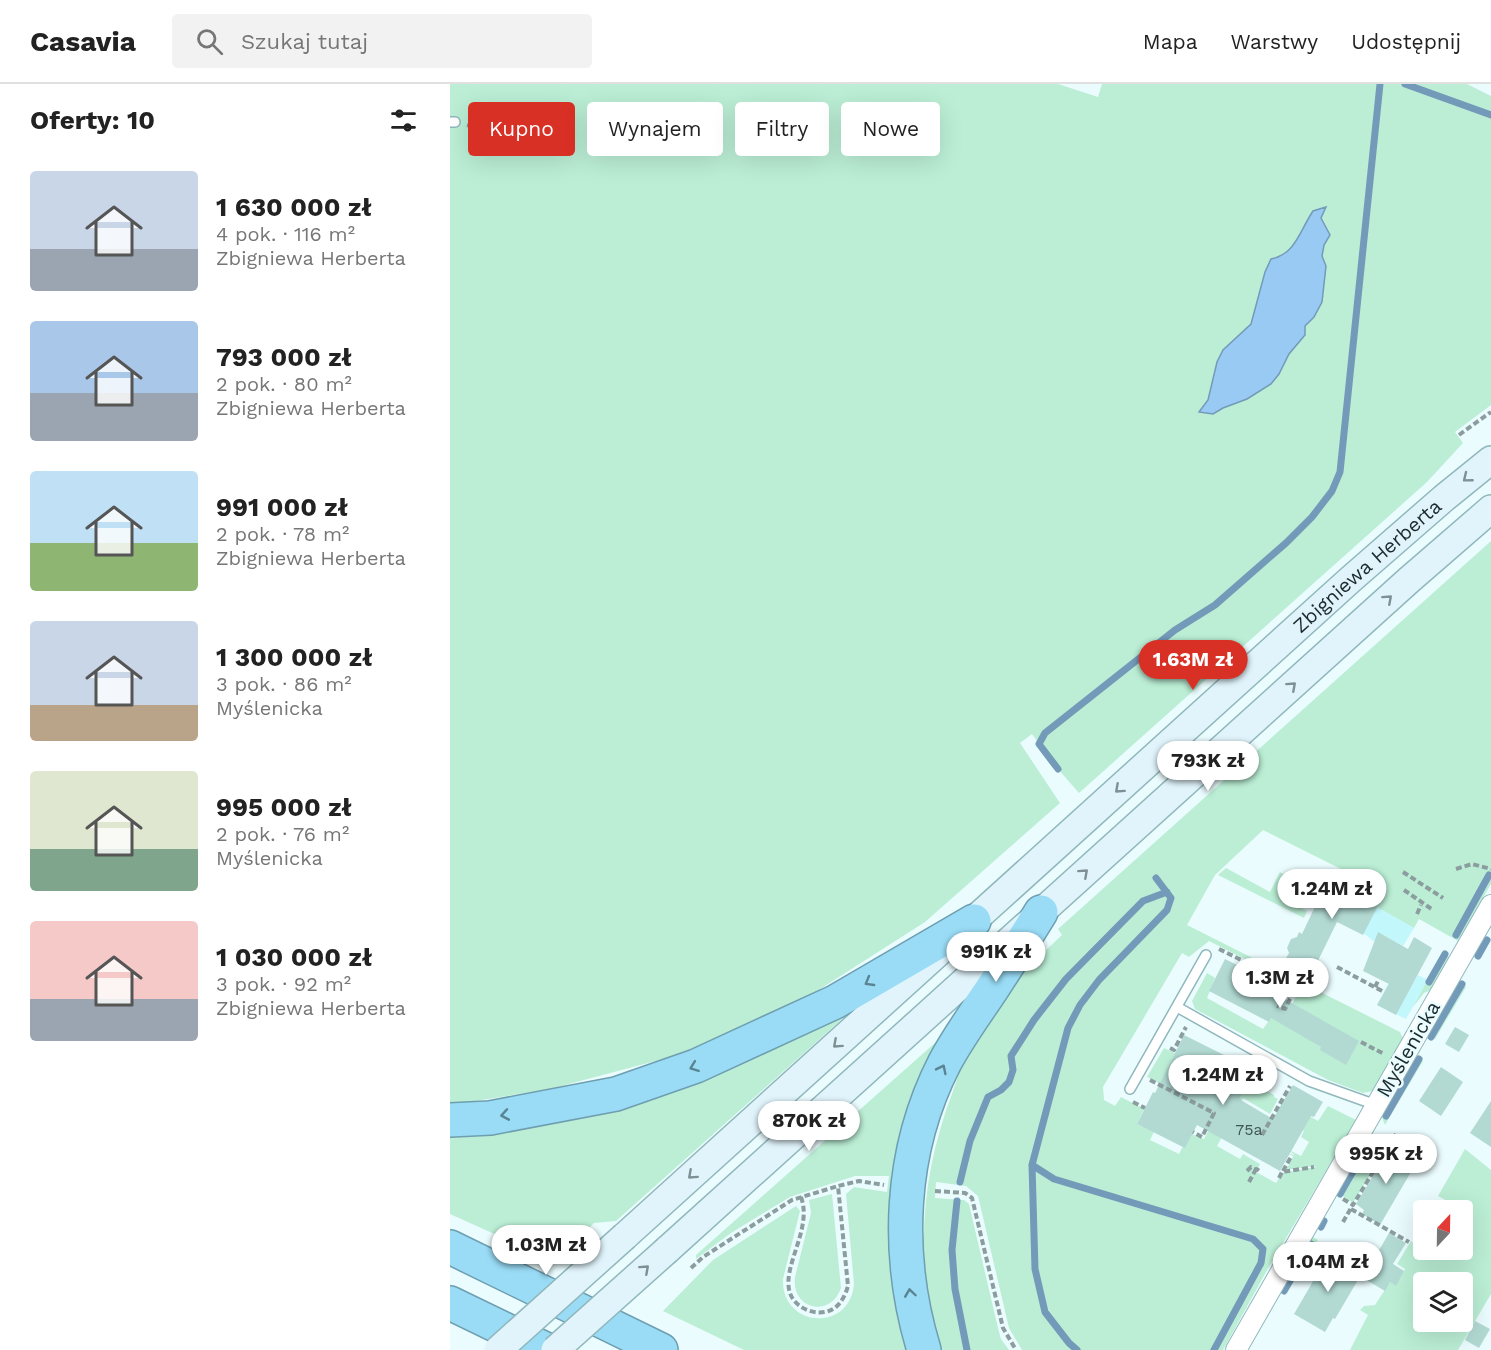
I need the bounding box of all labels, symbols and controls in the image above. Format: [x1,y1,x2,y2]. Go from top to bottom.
search box [172,14,592,68]
text: Casavia [30,25,136,58]
icon: search [193,25,226,58]
text: Szukaj tutaj [241,29,368,54]
text: Mapa [1143,29,1198,54]
text: Warstwy [1231,29,1318,54]
text: Udostępnij [1351,29,1461,54]
chip: Kupno [468,102,575,156]
chip: Wynajem [587,102,723,156]
chip: Filtry [735,102,829,156]
chip: Nowe [841,102,940,156]
icon: filters [387,104,420,137]
text: Oferty: 10 [30,105,155,135]
text: 1 630 000 zł [216,192,372,222]
icon: home [78,195,150,267]
text: 4 pok. · 116 m² [216,222,355,246]
text: Zbigniewa Herberta [216,246,406,270]
text: 793 000 zł [216,342,352,372]
icon: home [78,345,150,417]
text: 2 pok. · 80 m² [216,372,352,396]
text: Zbigniewa Herberta [216,396,406,420]
one-way arrow [1463,471,1474,482]
text: 991 000 zł [216,492,348,522]
street label: Zbigniewa Herberta [1288,494,1446,638]
icon: home [78,495,150,567]
text: 2 pok. · 78 m² [216,522,349,546]
text: Zbigniewa Herberta [216,546,406,570]
one-way arrow [1381,595,1391,606]
pin: 1.63M zł [1131,640,1255,691]
text: 1 300 000 zł [216,642,372,672]
icon: home [78,645,150,717]
text: 1.63M zł [1153,647,1233,671]
text: 3 pok. · 86 m² [216,672,352,696]
one-way arrow [1285,682,1295,693]
text: Myślenicka [216,696,323,720]
pin: 793K zł [1153,741,1263,792]
text: 793K zł [1171,748,1245,772]
one-way arrow [1115,782,1126,793]
text: 995 000 zł [216,792,352,822]
icon: home [78,795,150,867]
text: 2 pok. · 76 m² [216,822,349,846]
text: Myślenicka [216,846,323,870]
one-way arrow [1078,869,1088,880]
pin: 1.24M zł [1270,869,1394,920]
text: 1.24M zł [1291,876,1373,900]
pin: 991K zł [941,932,1051,983]
text: 991K zł [960,939,1032,963]
text: 1 030 000 zł [216,942,372,972]
icon: home [78,945,150,1017]
pin: 1.3M zł [1225,958,1335,1009]
text: 1.3M zł [1246,965,1314,989]
text: 3 pok. · 92 m² [216,972,351,996]
one-way arrow [865,975,875,986]
text: Zbigniewa Herberta [216,996,406,1020]
street label: Myślenicka [1371,997,1445,1101]
one-way arrow [833,1037,844,1048]
pin: 1.24M zł [1161,1055,1285,1106]
one-way arrow [689,1060,700,1072]
text: 1.24M zł [1182,1062,1264,1086]
one-way arrow [935,1064,946,1075]
pin: 870K zł [754,1101,864,1152]
text: 870K zł [772,1108,846,1132]
one-way arrow [501,1109,510,1121]
house number: 75a [1235,1120,1263,1139]
pin: 995K zł [1331,1134,1441,1185]
text: 995K zł [1349,1141,1423,1165]
one-way arrow [688,1168,699,1179]
north arrow [1413,1200,1473,1260]
map controls [1413,1200,1473,1332]
pin: 1.03M zł [484,1225,608,1276]
text: 1.03M zł [505,1232,587,1256]
pin: 1.04M zł [1266,1242,1390,1293]
text: 1.04M zł [1287,1249,1369,1273]
one-way arrow [639,1265,649,1276]
button: layers [1413,1272,1473,1332]
one-way arrow [905,1289,917,1298]

